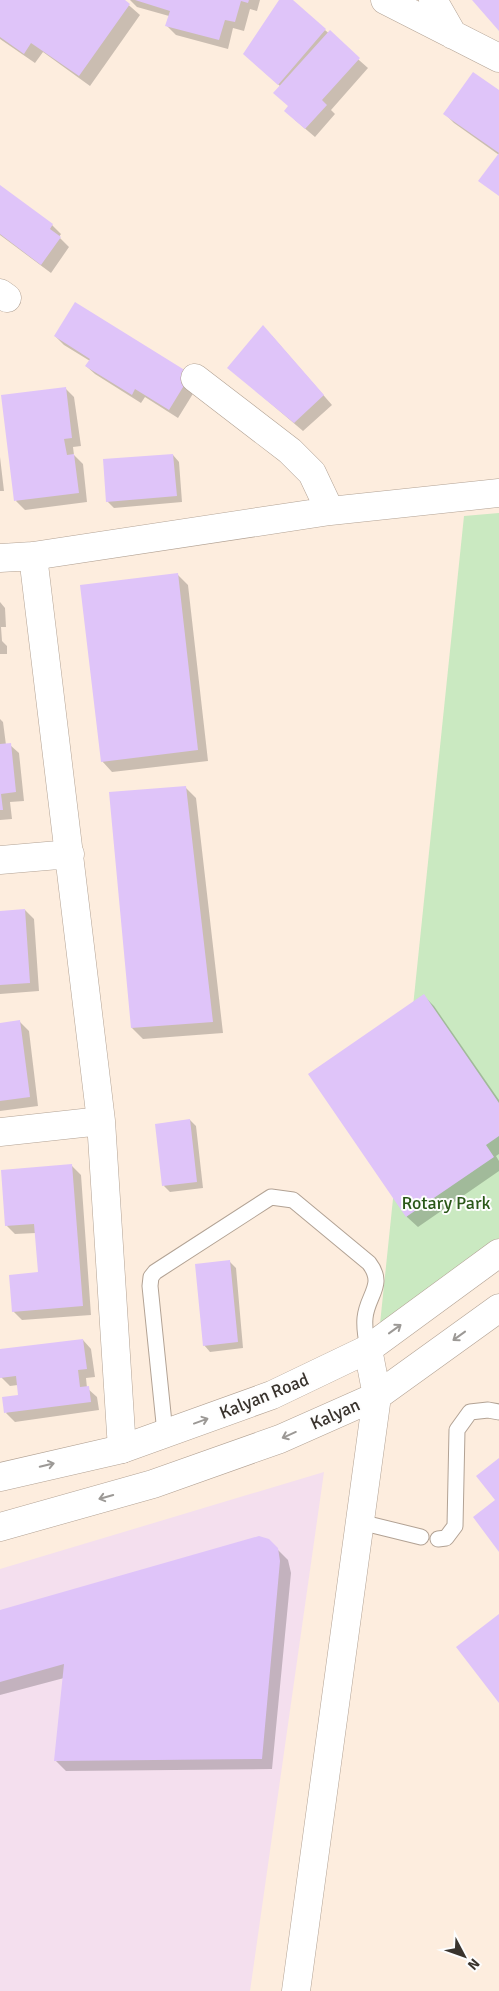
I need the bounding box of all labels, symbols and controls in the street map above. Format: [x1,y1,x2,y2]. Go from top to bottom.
park label: Rotary Park [401,1192,491,1214]
one-way arrow [388,1324,402,1334]
one-way arrow [453,1331,467,1342]
street label: Kalyan Road [216,1368,312,1424]
street label: Kalyan [307,1393,363,1435]
one-way arrow [193,1415,209,1425]
one-way arrow [282,1430,297,1440]
one-way arrow [39,1460,55,1469]
one-way arrow [98,1493,114,1503]
north arrow [439,1931,489,1981]
text: N [464,1955,483,1973]

